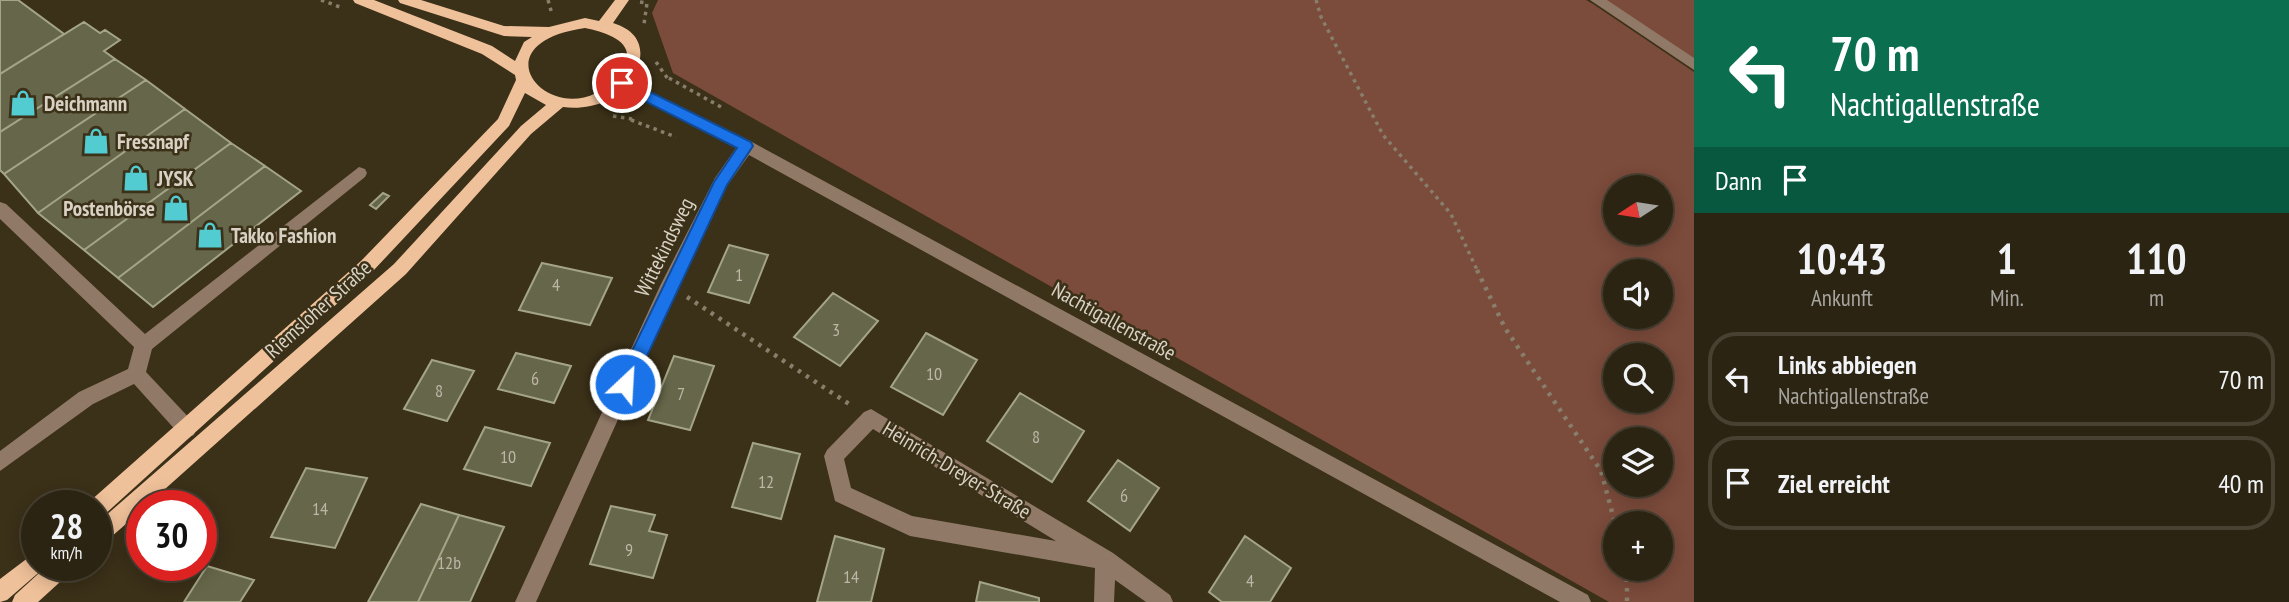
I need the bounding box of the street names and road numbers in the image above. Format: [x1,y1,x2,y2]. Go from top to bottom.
street label: Wittekindsweg [628,193,700,301]
street label: Riemsloher Straße [259,254,377,364]
street label: Nachtigallenstraße [1047,276,1181,366]
street label: Heinrich-Dreyer-Straße [878,415,1036,525]

